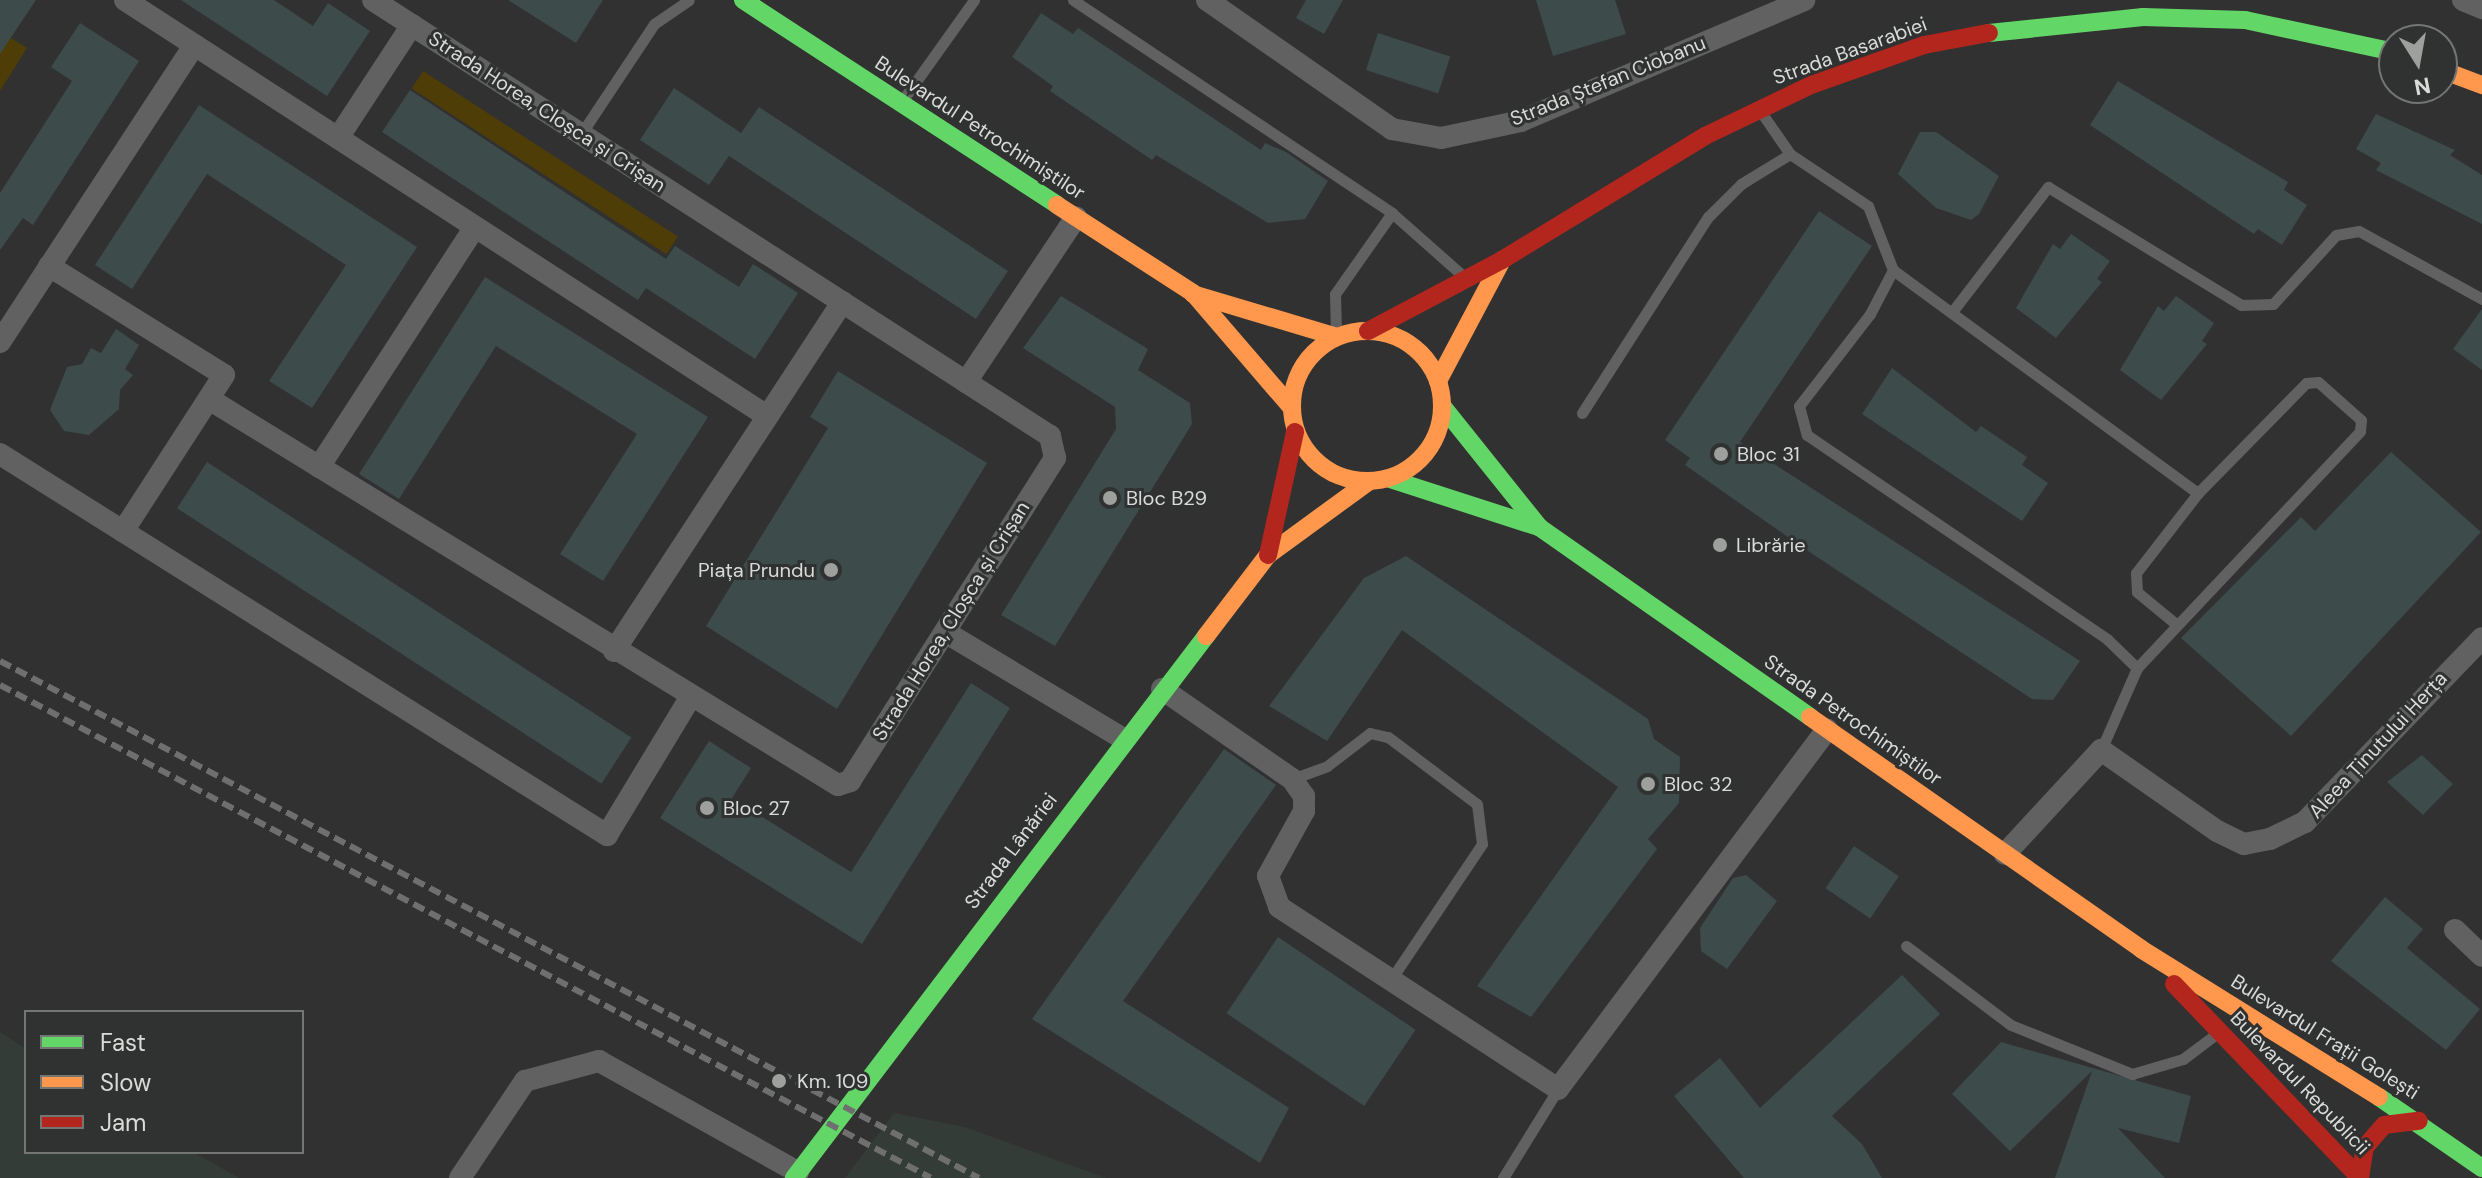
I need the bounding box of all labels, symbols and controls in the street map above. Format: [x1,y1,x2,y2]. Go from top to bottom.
street label: Strada Basarabiei [1770,12,1930,90]
north arrow [2378,24,2458,104]
street label: Strada Horea, Cloșca și Crișan [424,26,670,198]
street label: Strada Ștefan Ciobanu [1507,31,1709,131]
street label: Bulevardul Petrochimiștilor [870,51,1090,205]
text: N [2412,70,2433,102]
place label: Bloc 31 [1737,442,1800,466]
marker: Bloc 31 [1712,445,1730,463]
place label: Bloc B29 [1126,486,1207,510]
marker: Bloc B29 [1101,489,1119,507]
street label: Strada Horea, Cloșca și Crișan [867,497,1035,745]
place label: Librărie [1736,533,1806,557]
marker: Librărie [1711,536,1729,554]
place label: Piața Prundu [698,558,815,582]
marker: Piața Prundu [822,561,840,579]
street label: Strada Petrochimiștilor [1759,650,1947,790]
street label: Aleea Ținutului Herța [2304,667,2452,823]
place label: Bloc 32 [1664,772,1732,796]
marker: Bloc 32 [1639,775,1657,793]
street label: Strada Lânăriei [960,788,1062,914]
place label: Bloc 27 [723,796,790,820]
marker: Bloc 27 [698,799,716,817]
street label: Bulevardul Frații Golești [2227,969,2423,1105]
street label: Bulevardul Republicii [2225,1006,2375,1160]
legend [24,1010,304,1154]
text: Fast [100,1027,146,1058]
text: Slow [100,1067,151,1098]
place label: Km. 109 [797,1069,868,1093]
marker: Km. 109 [768,1070,790,1092]
text: Jam [100,1107,146,1138]

